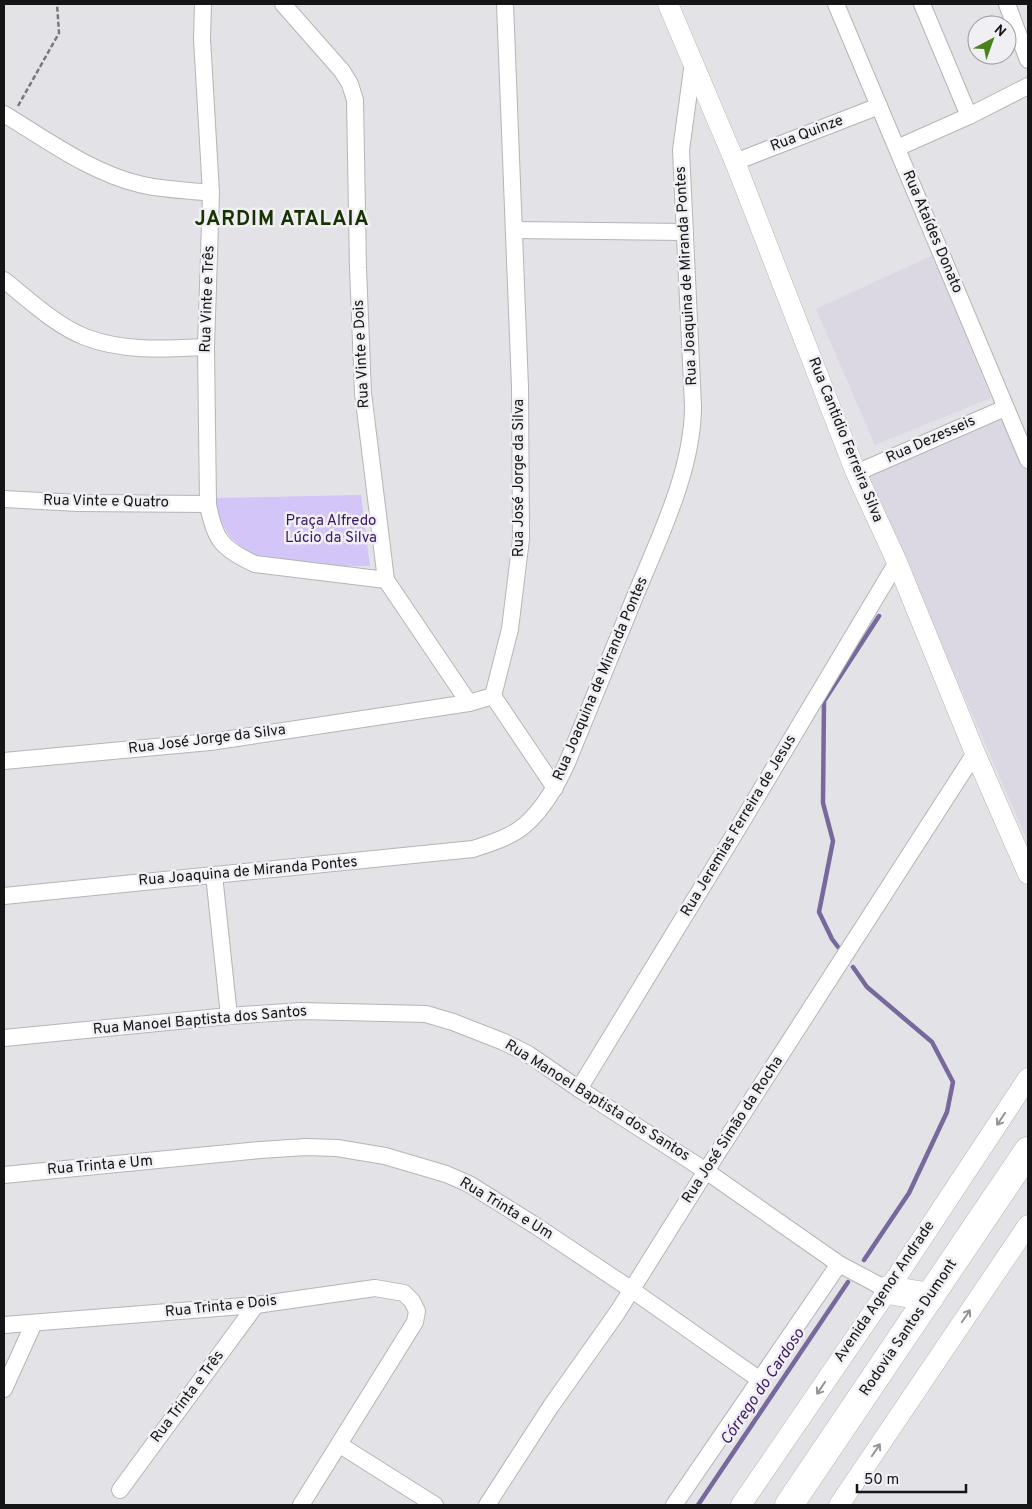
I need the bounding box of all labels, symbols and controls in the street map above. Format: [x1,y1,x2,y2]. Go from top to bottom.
north arrow [967,15,1017,65]
text: N [990,22,1009,41]
street label: Rua Quinze [768,111,846,157]
street label: Rua Joaquina de Miranda Pontes [672,166,702,386]
street label: Rua Ataídes Donato [898,168,966,296]
district label: JARDIM ATALAIA [194,207,370,233]
street label: Rua Vinte e Três [197,245,219,353]
street label: Rua Vinte e Dois [350,299,374,409]
street label: Rua Cantidio Ferreira Silva [803,355,887,525]
street label: Rua José Jorge da Silva [510,399,529,557]
street label: Rua Dezesseis [883,412,979,468]
street label: Rua Vinte e Quatro [43,491,169,513]
park label: Praça Alfredo Lúcio da Silva [285,512,377,548]
street label: Rua Joaquina de Miranda Pontes [549,574,653,784]
street label: Rua José Jorge da Silva [127,721,287,759]
street label: Rua Jeremias Ferreira de Jesus [677,732,801,920]
street label: Rua Joaquina de Miranda Pontes [138,853,358,891]
street label: Rua Manoel Baptista dos Santos [92,1002,308,1040]
street label: Rua Manoel Baptista dos Santos [501,1036,693,1166]
street label: Rua José Simão da Rocha [678,1053,788,1207]
one-way arrow [996,1111,1006,1125]
street label: Rua Trinta e Um [46,1152,154,1180]
street label: Rua Trinta e Um [456,1174,556,1244]
street label: Avenida Agenor Andrade [831,1218,939,1366]
street label: Rodovia Santos Dumont [856,1256,962,1400]
street label: Rua Trinta e Dois [164,1292,278,1322]
one-way arrow [961,1309,971,1323]
water label: Córrego do Cardoso [717,1324,810,1449]
street label: Rua Trinta e Três [147,1347,229,1447]
one-way arrow [816,1381,826,1395]
one-way arrow [871,1444,881,1458]
scale bar [857,1462,966,1494]
text: 50 m [864,1471,899,1490]

